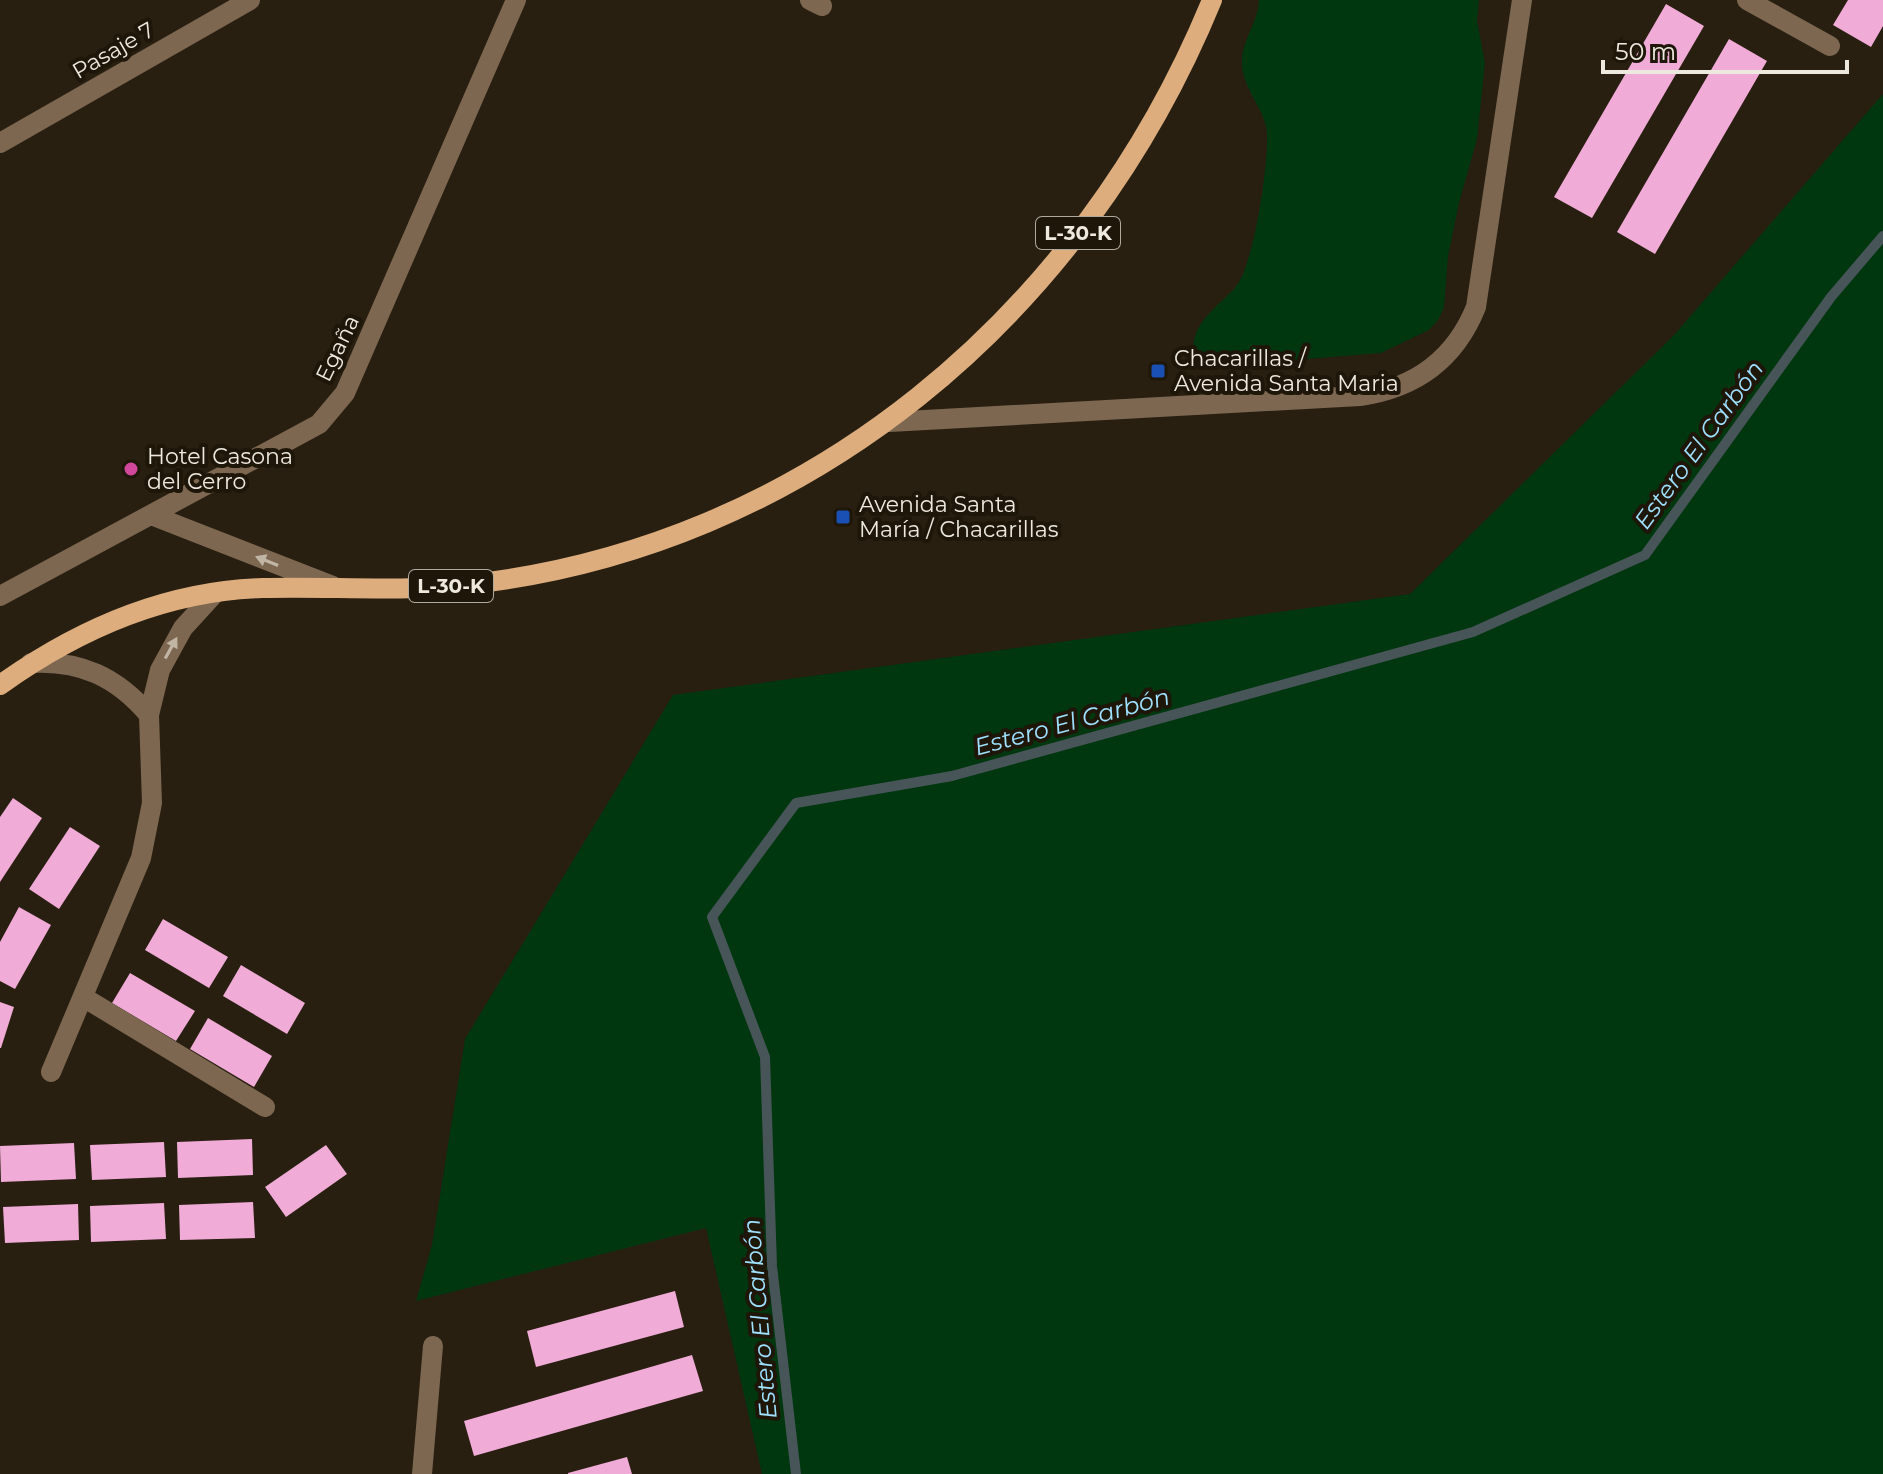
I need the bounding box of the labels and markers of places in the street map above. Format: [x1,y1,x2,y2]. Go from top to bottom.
place label: Chacarillas / Avenida Santa Maria [1174,345,1399,397]
marker: Chacarillas / Avenida Santa Maria [1149,362,1167,380]
place label: Hotel Casona del Cerro [147,443,293,495]
marker: Hotel Casona del Cerro [122,460,140,478]
place label: Avenida Santa María / Chacarillas [859,491,1059,543]
marker: Avenida Santa María / Chacarillas [834,508,852,526]

